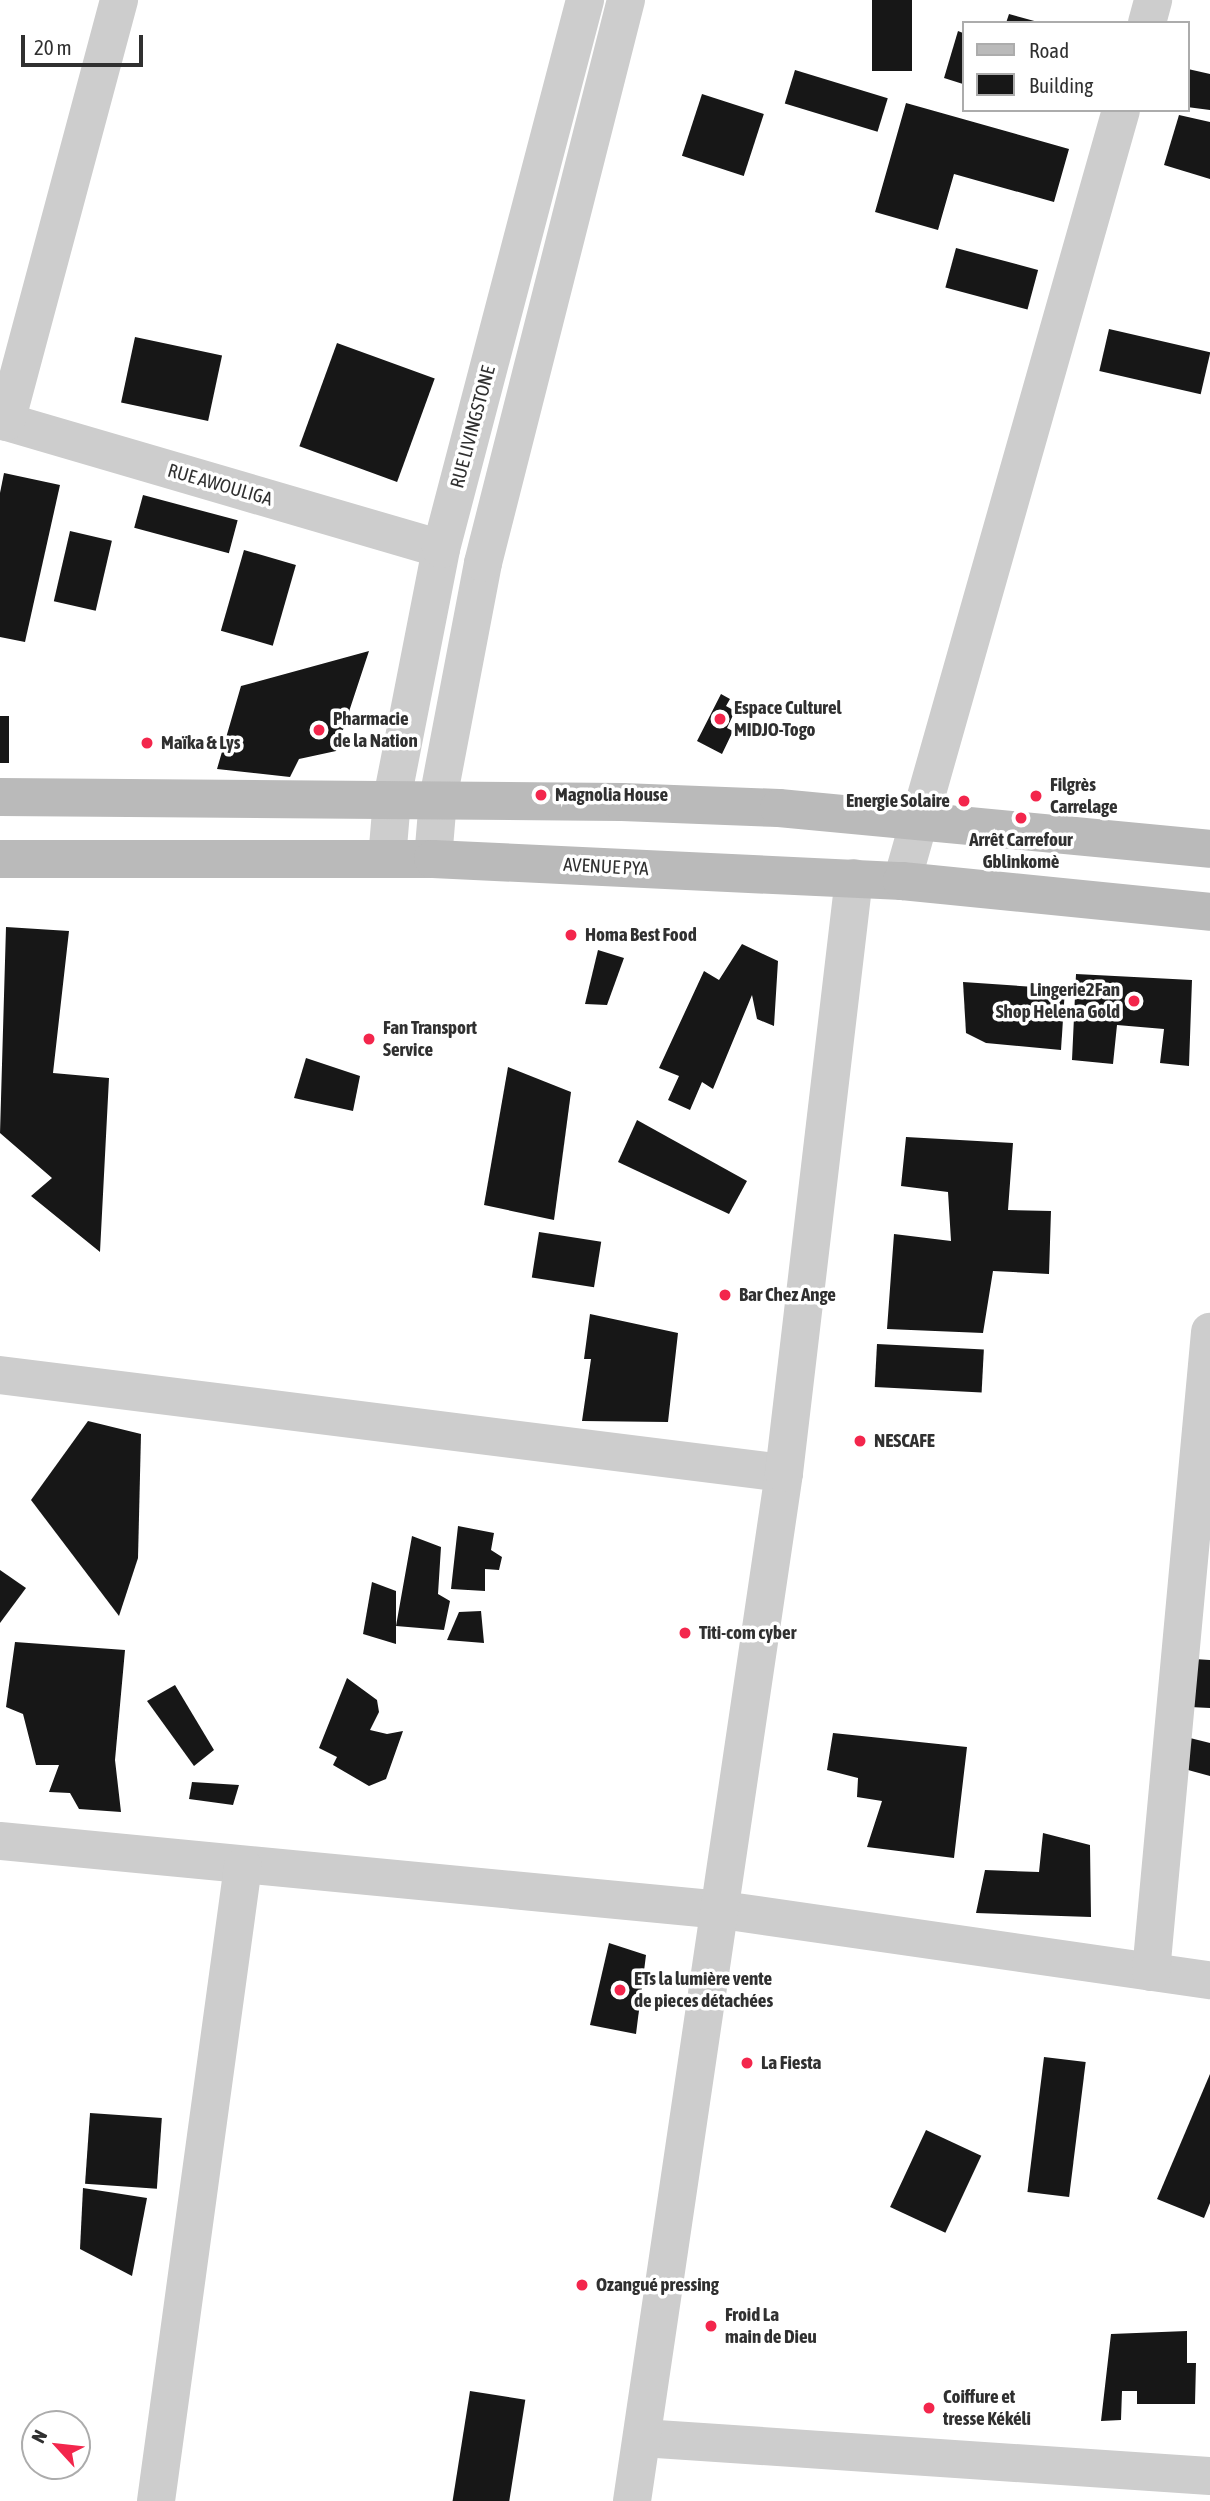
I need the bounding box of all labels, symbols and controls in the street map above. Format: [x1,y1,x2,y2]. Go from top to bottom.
scale bar [24,21,147,65]
legend [962,21,1189,112]
text: 20 m [34,35,72,59]
text: Road [1029,38,1069,62]
text: Building [1029,73,1093,97]
street label: RUE LIVINGSTONE [446,363,500,491]
street label: RUE AWOULIGA [165,459,275,511]
place label: Espace Culturel MIDJO-Togo [734,697,842,741]
place label: Pharmacie de la Nation [333,708,418,752]
marker: Espace Culturel MIDJO-Togo [712,711,728,727]
marker: Pharmacie de la Nation [311,722,327,738]
place label: Maïka & Lys [161,732,241,754]
marker: Maïka & Lys [139,735,155,751]
place label: Filgrès Carrelage [1050,774,1118,818]
place label: Magnolia House [555,784,668,806]
marker: Magnolia House [533,787,549,803]
marker: Filgrès Carrelage [1028,788,1044,804]
place label: Energie Solaire [846,790,950,812]
marker: Energie Solaire [956,793,972,809]
marker: Arrêt Carrefour Gblinkomè [1013,810,1029,826]
place label: Arrêt Carrefour Gblinkomè [969,829,1073,873]
street label: AVENUE PYA [563,853,649,881]
place label: Homa Best Food [585,924,697,946]
marker: Homa Best Food [563,927,579,943]
place label: Lingerie2Fan Shop Helena Gold [996,979,1120,1023]
marker: Lingerie2Fan Shop Helena Gold [1126,993,1142,1009]
place label: Fan Transport Service [383,1017,477,1061]
marker: Fan Transport Service [361,1031,377,1047]
place label: Bar Chez Ange [739,1284,836,1306]
marker: Bar Chez Ange [717,1287,733,1303]
place label: NESCAFE [874,1430,935,1452]
marker: NESCAFE [852,1433,868,1449]
place label: Titi-com cyber [699,1622,796,1644]
marker: Titi-com cyber [677,1625,693,1641]
place label: ETs la lumière vente de pieces détachées [634,1968,773,2012]
marker: ETs la lumière vente de pieces détachées [612,1982,628,1998]
place label: La Fiesta [761,2052,821,2074]
marker: La Fiesta [739,2055,755,2071]
place label: Ozangué pressing [596,2274,719,2296]
marker: Ozangué pressing [574,2277,590,2293]
place label: Froid La main de Dieu [725,2304,817,2348]
marker: Froid La main de Dieu [703,2318,719,2334]
place label: Coiffure et tresse Kékéli [943,2386,1031,2430]
marker: Coiffure et tresse Kékéli [921,2400,937,2416]
north arrow [21,2410,91,2480]
text: N [27,2426,51,2446]

